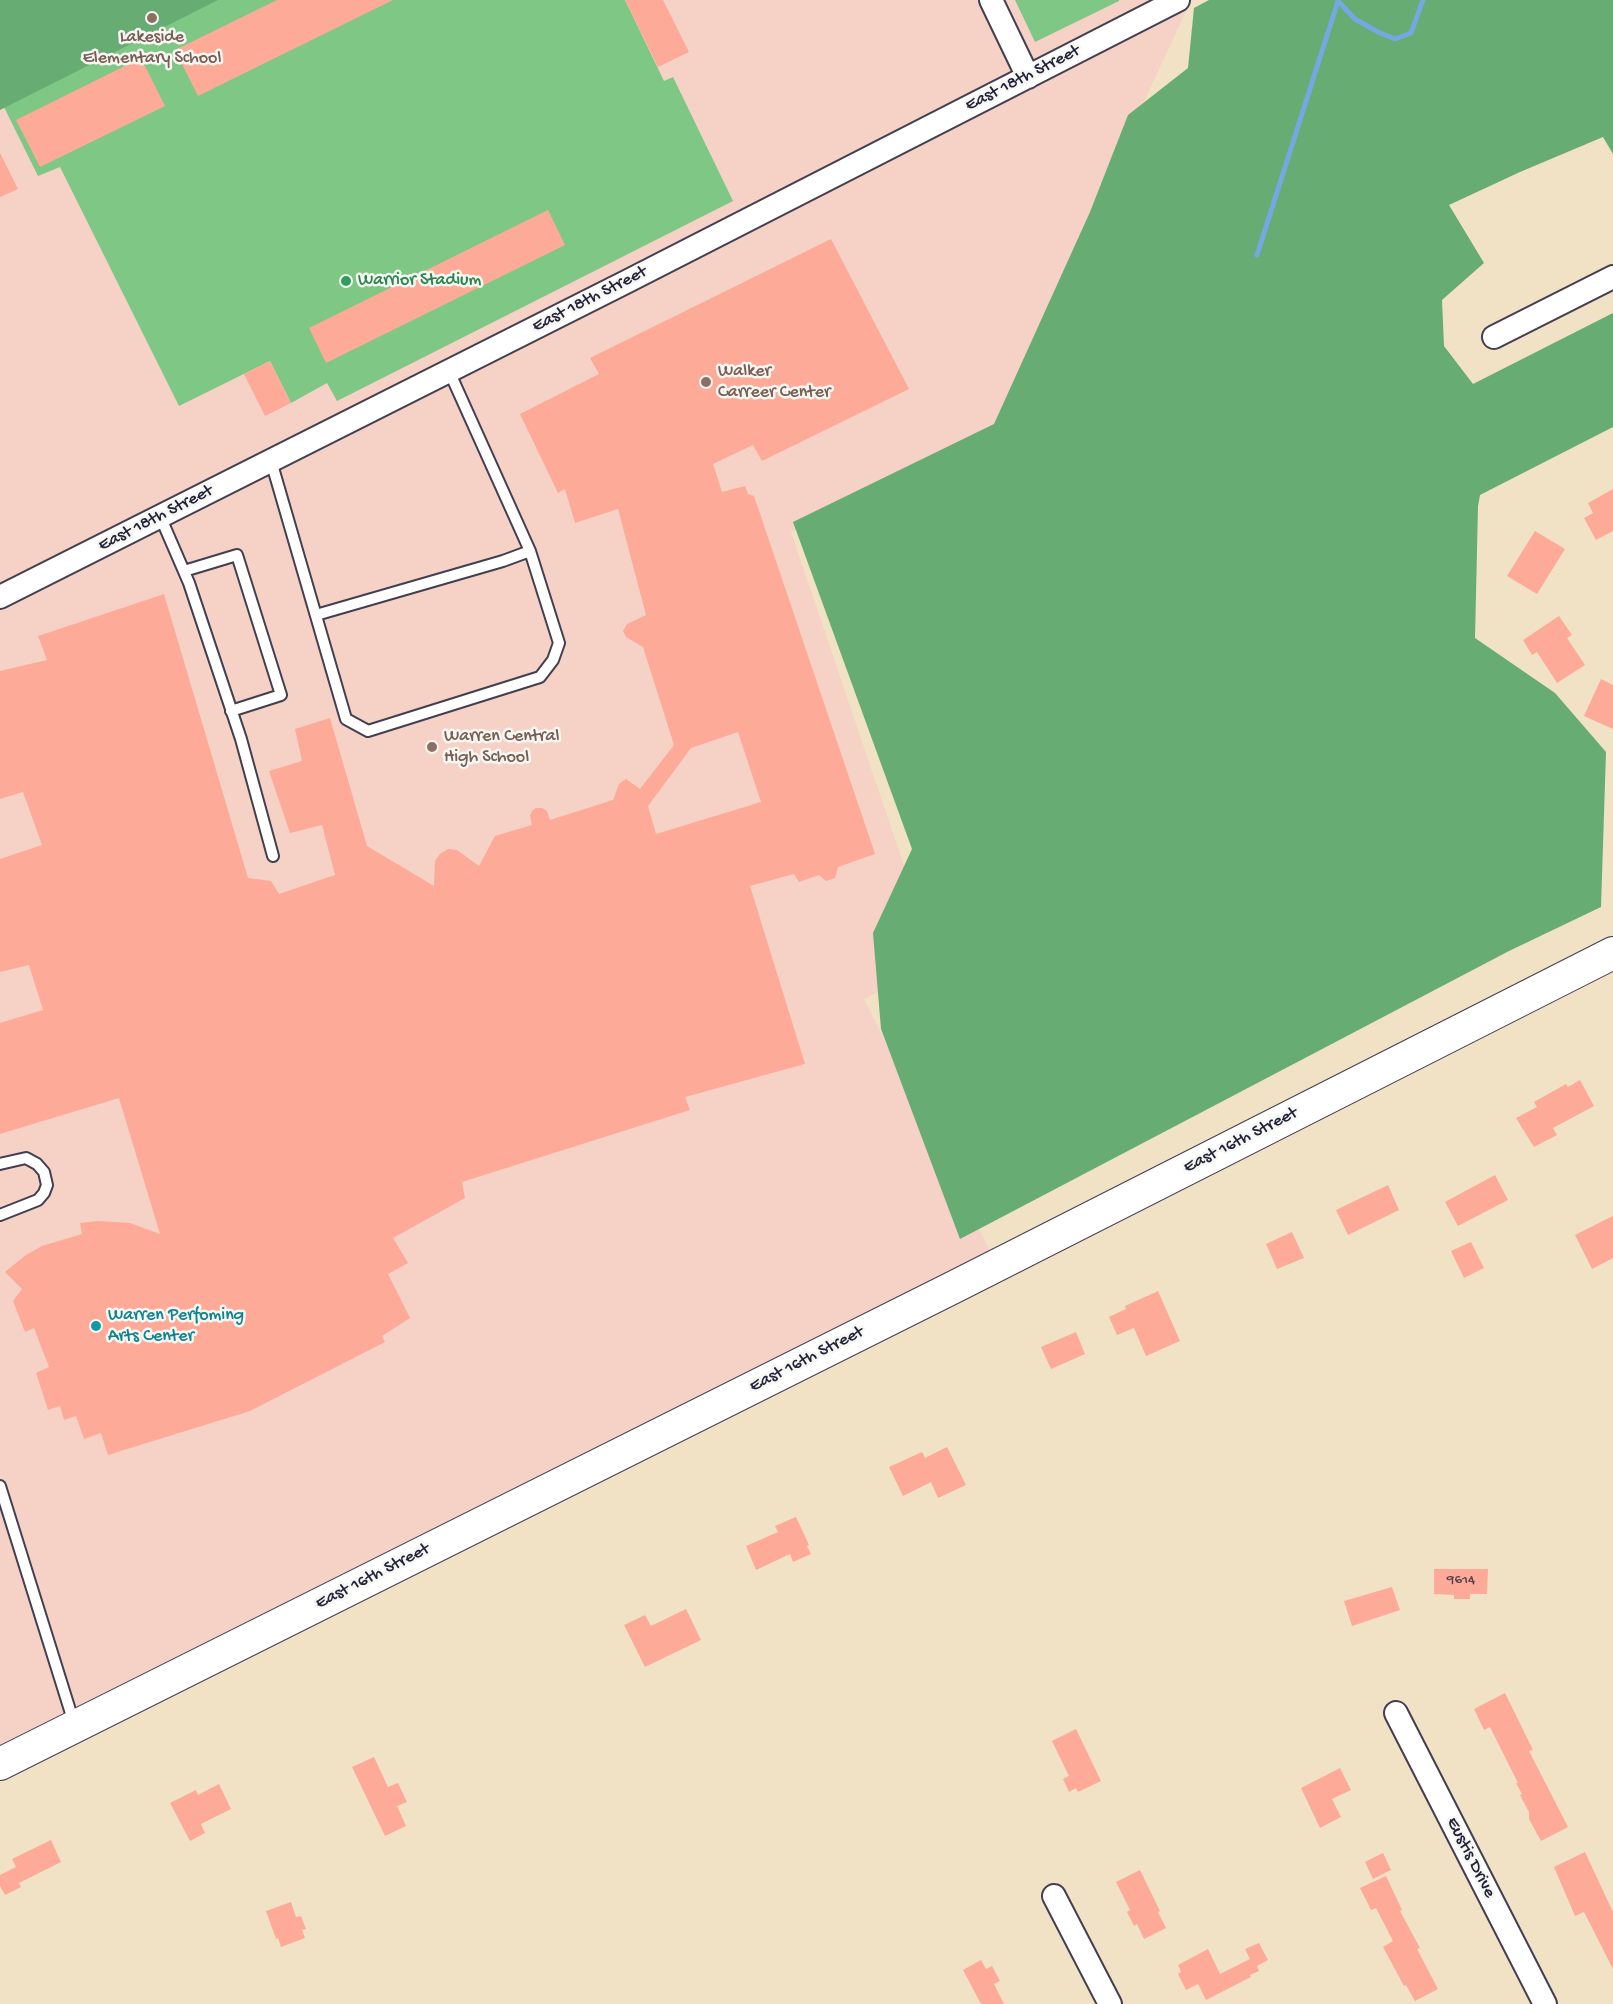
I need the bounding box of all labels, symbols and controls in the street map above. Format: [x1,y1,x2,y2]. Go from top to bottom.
marker: Lakeside Elementary School [145,11,159,25]
place label: Lakeside Elementary School [83,27,221,70]
street label: East 18th Street [962,41,1084,117]
street label: East 18th Street [529,262,651,338]
place label: Warrior Stadium [358,270,481,292]
marker: Warrior Stadium [339,274,353,288]
place label: Walker Carreer Center [718,361,830,404]
marker: Walker Carreer Center [699,375,713,389]
street label: East 18th Street [95,481,217,557]
place label: Warren Central High School [444,726,559,768]
marker: Warren Central High School [425,740,439,754]
street label: East 16th Street [1180,1103,1302,1179]
place label: Warren Perfoming Arts Center [108,1305,244,1348]
marker: Warren Perfoming Arts Center [89,1319,103,1333]
street label: East 16th Street [746,1322,868,1398]
street label: East 16th Street [312,1539,434,1615]
house number: 9614 [1447,1572,1475,1590]
street label: Eustis Drive [1440,1814,1500,1902]

